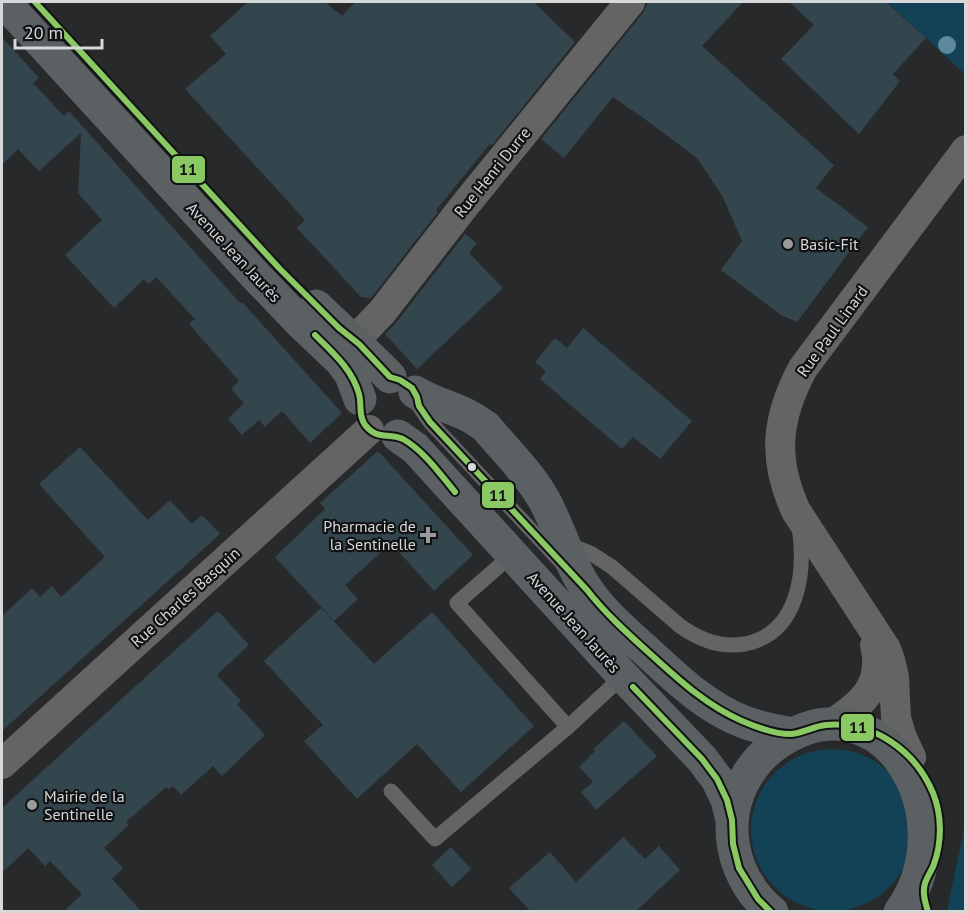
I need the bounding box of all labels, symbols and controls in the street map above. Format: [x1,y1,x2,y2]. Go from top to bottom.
scale bar [15,12,102,50]
text: 20 m [24,21,63,44]
street label: Rue Henri Durre [450,123,534,221]
line badge: 11 [171,155,206,184]
text: 11 [179,159,197,179]
street label: Avenue Jean Jaurès [183,198,286,306]
place label: Basic-Fit [800,234,859,254]
marker: Basic-Fit [781,237,795,251]
street label: Rue Paul Linard [792,282,872,380]
unlabelled marker [466,461,478,473]
line badge: 11 [481,481,515,509]
text: 11 [489,485,507,505]
place label: Pharmacie de la Sentinelle [323,516,416,554]
marker: Pharmacie de la Sentinelle [421,528,435,542]
street label: Rue Charles Basquin [126,543,244,651]
street label: Avenue Jean Jaurès [523,567,625,677]
line badge: 11 [840,713,875,742]
text: 11 [849,717,867,737]
place label: Mairie de la Sentinelle [44,786,125,824]
marker: Mairie de la Sentinelle [25,798,39,812]

